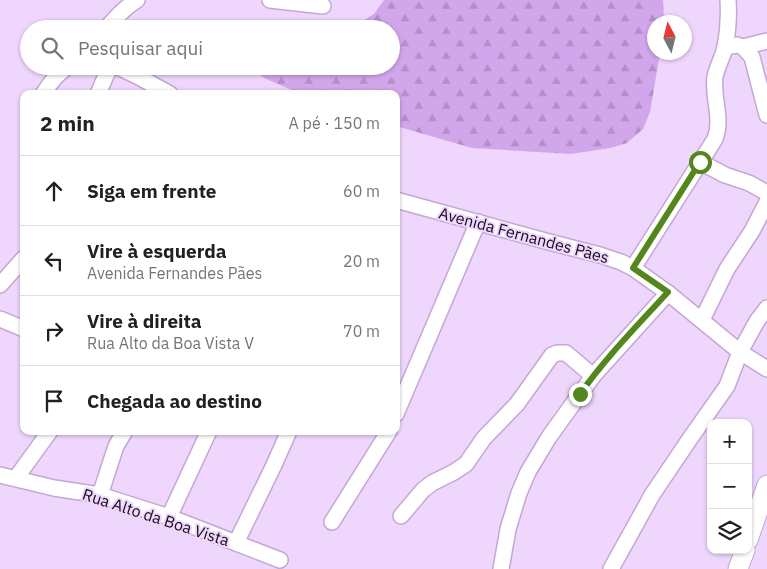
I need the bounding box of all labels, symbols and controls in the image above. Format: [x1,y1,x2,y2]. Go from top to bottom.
north arrow [647,15,692,60]
search box [20,20,400,75]
icon: search [38,34,66,62]
text: Pesquisar aqui [78,36,203,60]
text: 2 min [40,109,95,137]
text: A pé · 150 m [289,113,380,133]
route start [689,151,712,174]
icon: ahead [40,177,68,205]
text: Siga em frente [87,179,217,203]
text: 60 m [343,181,380,201]
street label: Avenida Fernandes Pães [437,203,611,267]
text: Vire à esquerda [87,239,227,263]
icon: left [40,247,68,275]
text: 20 m [343,251,380,271]
text: Avenida Fernandes Pães [87,263,262,283]
text: Vire à direita [87,309,202,333]
icon: right [40,317,68,345]
text: 70 m [343,321,380,341]
text: Rua Alto da Boa Vista V [87,333,254,353]
route end [569,383,592,406]
icon: arrive [40,387,68,415]
text: Chegada ao destino [87,389,262,413]
map controls [707,419,752,554]
button: + [707,419,752,464]
button: − [707,464,752,509]
street label: Rua Alto da Boa Vista [80,484,232,550]
button: layers [707,509,752,554]

